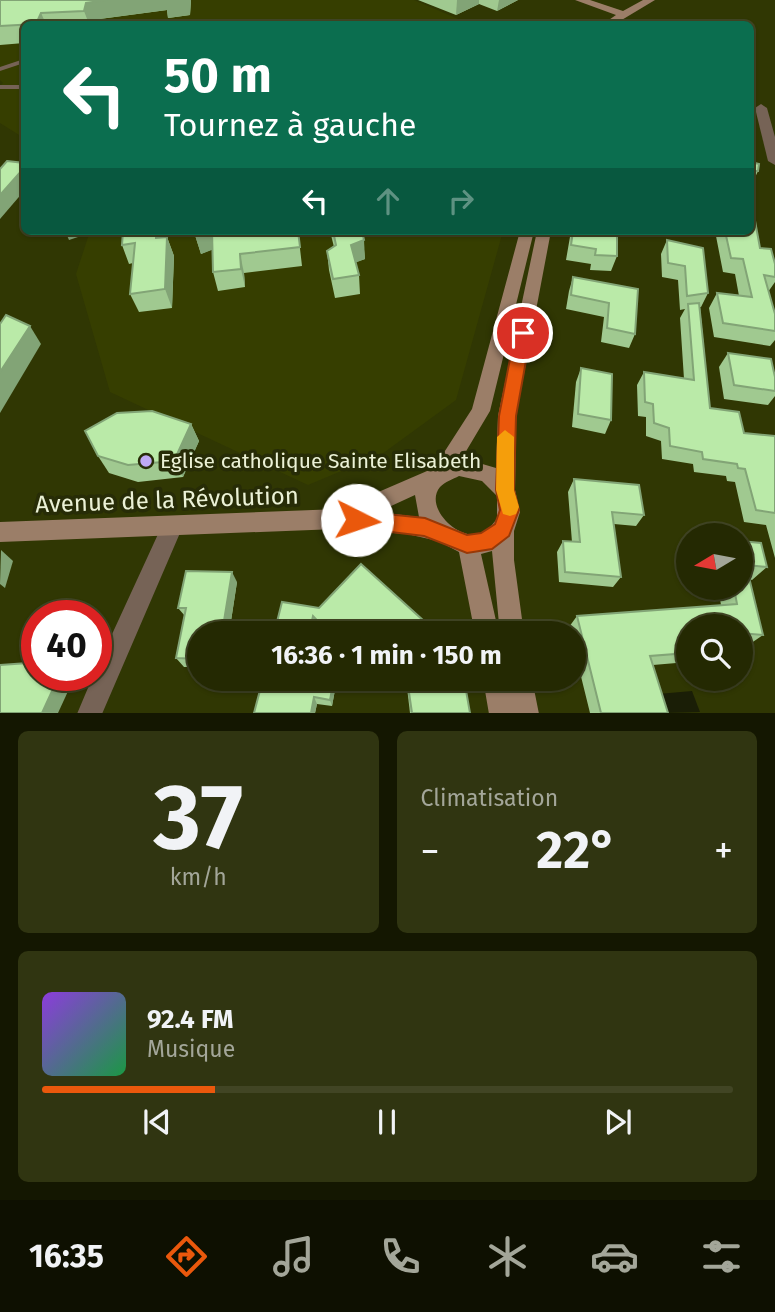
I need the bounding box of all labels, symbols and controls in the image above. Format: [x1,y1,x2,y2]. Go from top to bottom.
text: 50 m [164,46,272,105]
icon: left [49,49,140,140]
text: Tournez à gauche [164,106,416,144]
icon: left [296,182,334,220]
icon: ahead [369,182,407,220]
icon: right [442,182,480,220]
pin [493,303,553,363]
icon: arrive [504,314,542,352]
place label: Eglise catholique Sainte Elisabeth [160,448,481,474]
marker: Eglise catholique Sainte Elisabeth [138,453,154,469]
street label: Avenue de la Révolution [35,481,299,519]
position arrow [320,483,394,557]
north arrow [676,523,752,600]
map controls [676,523,753,691]
speed limit sign: 40 [21,600,112,691]
button: search [676,614,753,691]
text: 16:36 · 1 min · 150 m [271,640,502,671]
text: 37 [154,763,243,872]
text: Climatisation [421,784,558,812]
text: 22° [536,819,617,882]
text: − [421,828,440,874]
text: + [714,828,733,874]
text: km/h [170,863,227,891]
text: 92.4 FM [147,1004,233,1035]
text: Musique [147,1035,235,1063]
icon: previous [138,1103,176,1141]
icon: pause [368,1103,406,1141]
icon: next [599,1103,637,1141]
icon: directions [162,1232,211,1281]
icon: music [269,1232,318,1281]
icon: phone [376,1232,425,1281]
icon: climate [483,1232,532,1281]
icon: car [590,1232,639,1281]
icon: filters [697,1232,746,1281]
text: 16:35 [29,1237,104,1275]

